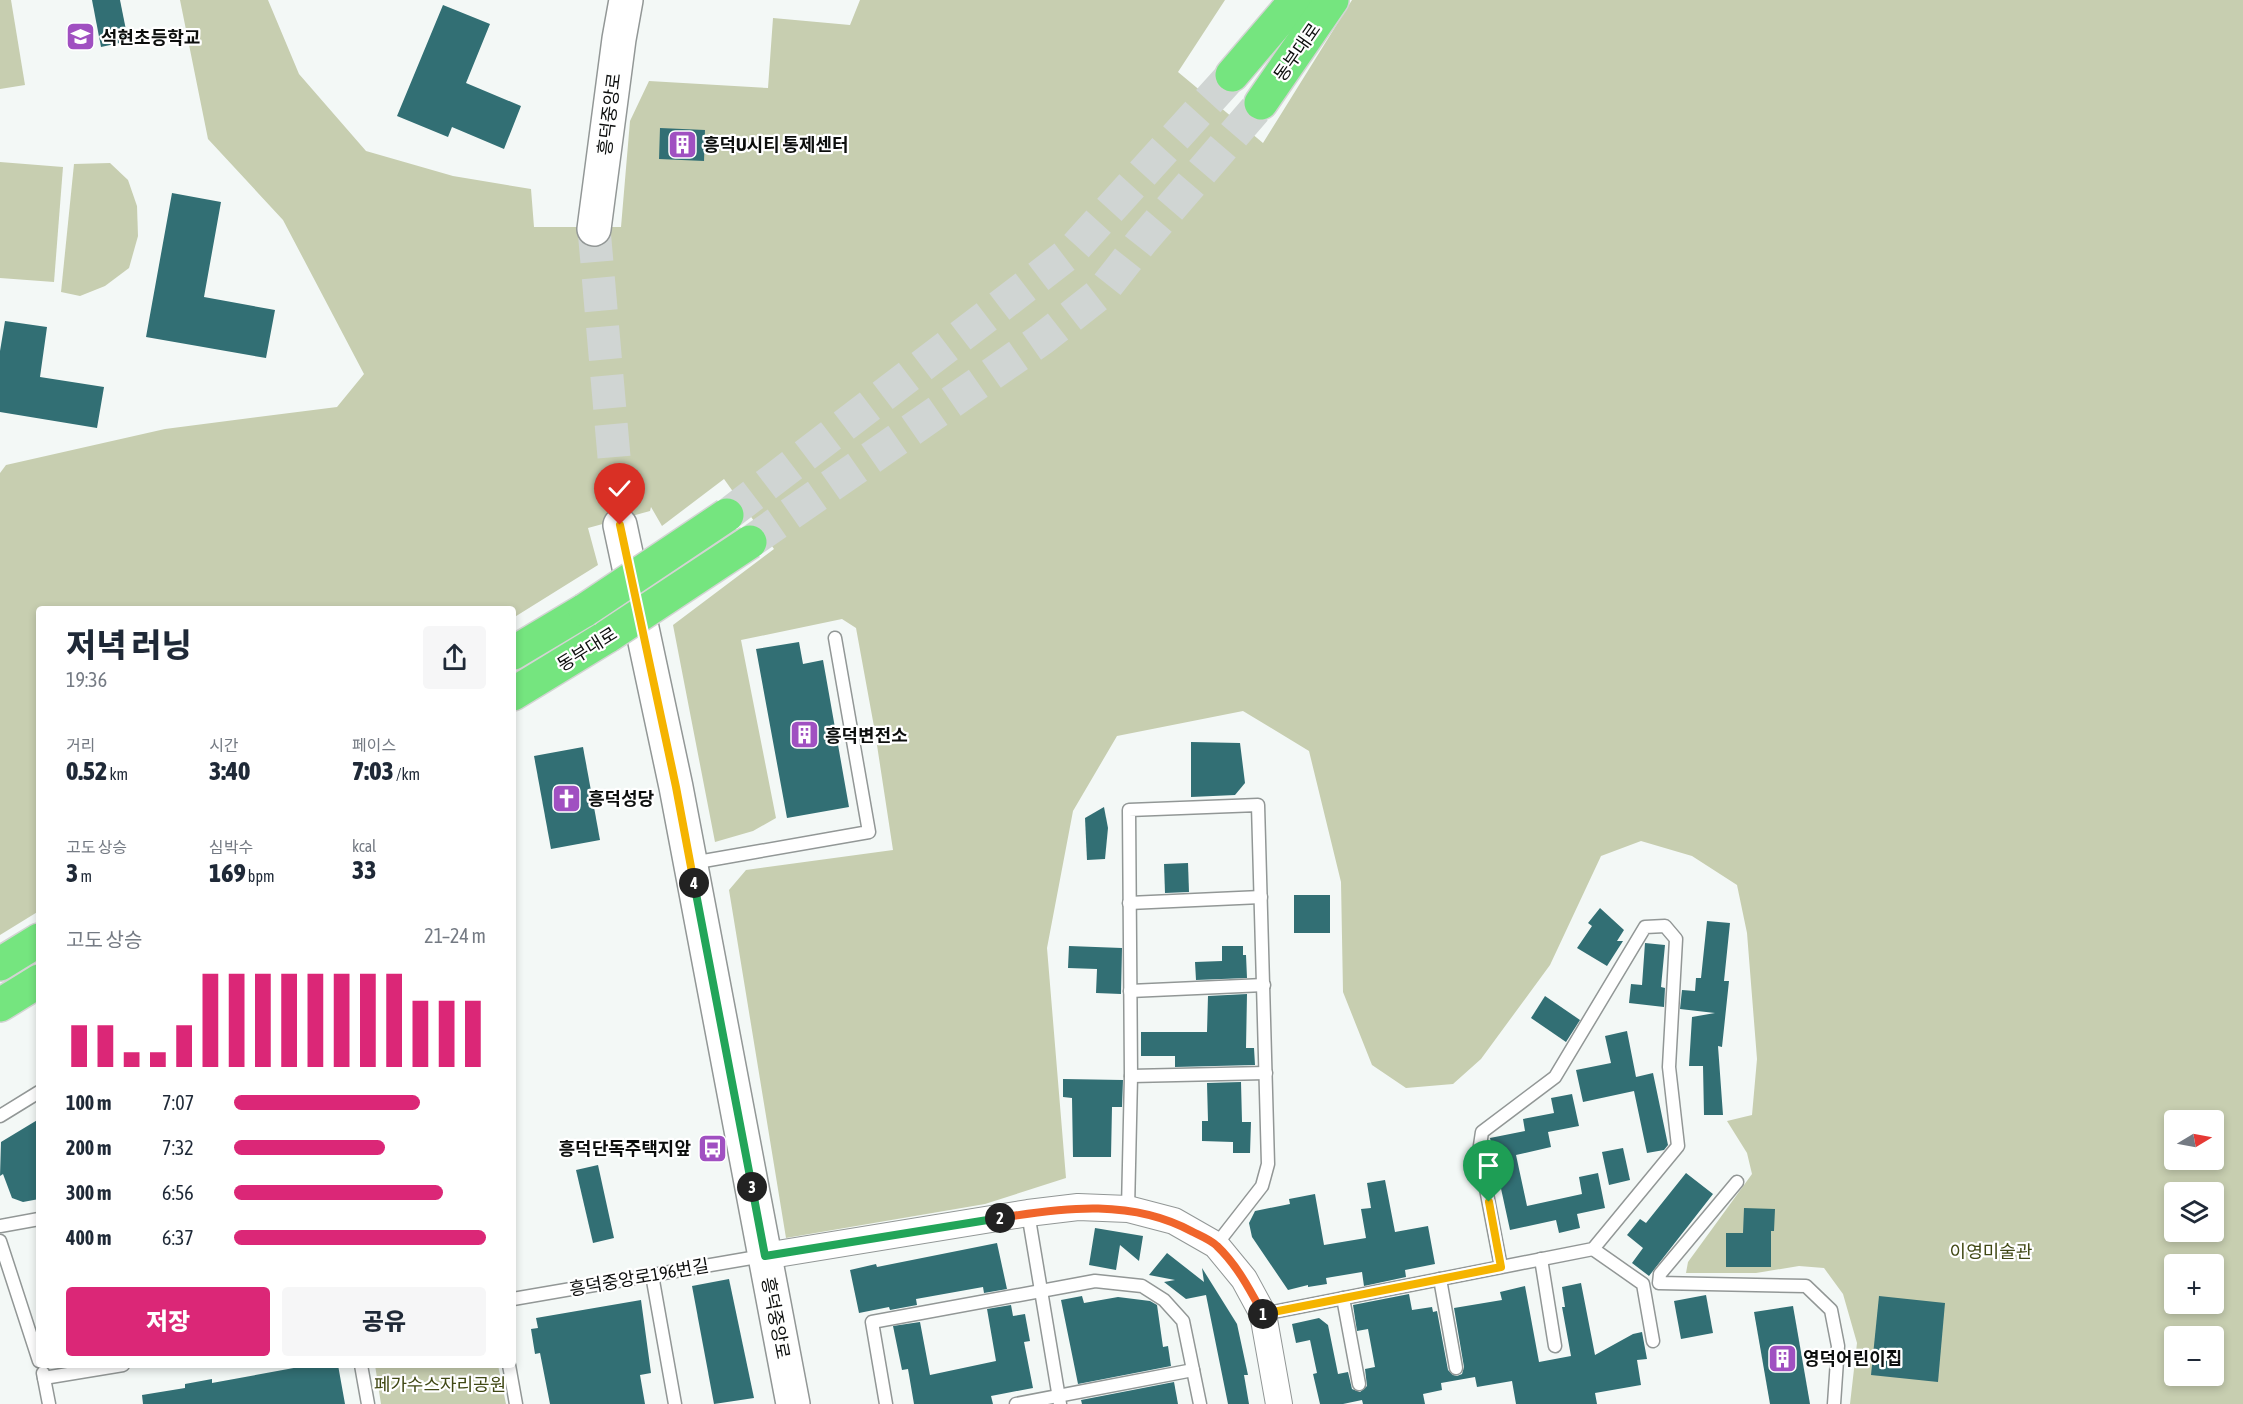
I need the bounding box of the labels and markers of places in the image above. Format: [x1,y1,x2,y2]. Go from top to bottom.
school or university icon: 석현초등학교 [64,21,96,53]
place label: 석현초등학교 [101,27,200,48]
building icon: 흥덕U시티 통제센터 [666,128,698,160]
place label: 흥덕U시티 통제센터 [703,134,849,155]
pin [594,463,645,525]
building icon: 흥덕변전소 [788,719,820,751]
place label: 흥덕변전소 [825,725,908,746]
church icon: 흥덕성당 [551,782,583,814]
place label: 흥덕성당 [588,788,654,809]
pin: 4 [679,868,709,898]
bus stop icon: 흥덕단독주택지앞 [696,1132,728,1164]
place label: 흥덕단독주택지앞 [559,1138,691,1159]
pin [1463,1140,1514,1202]
pin: 3 [737,1172,767,1202]
pin: 2 [985,1203,1015,1233]
pin: 1 [1248,1299,1278,1329]
building icon: 영덕어린이집 [1766,1342,1798,1374]
place label: 영덕어린이집 [1803,1348,1902,1369]

